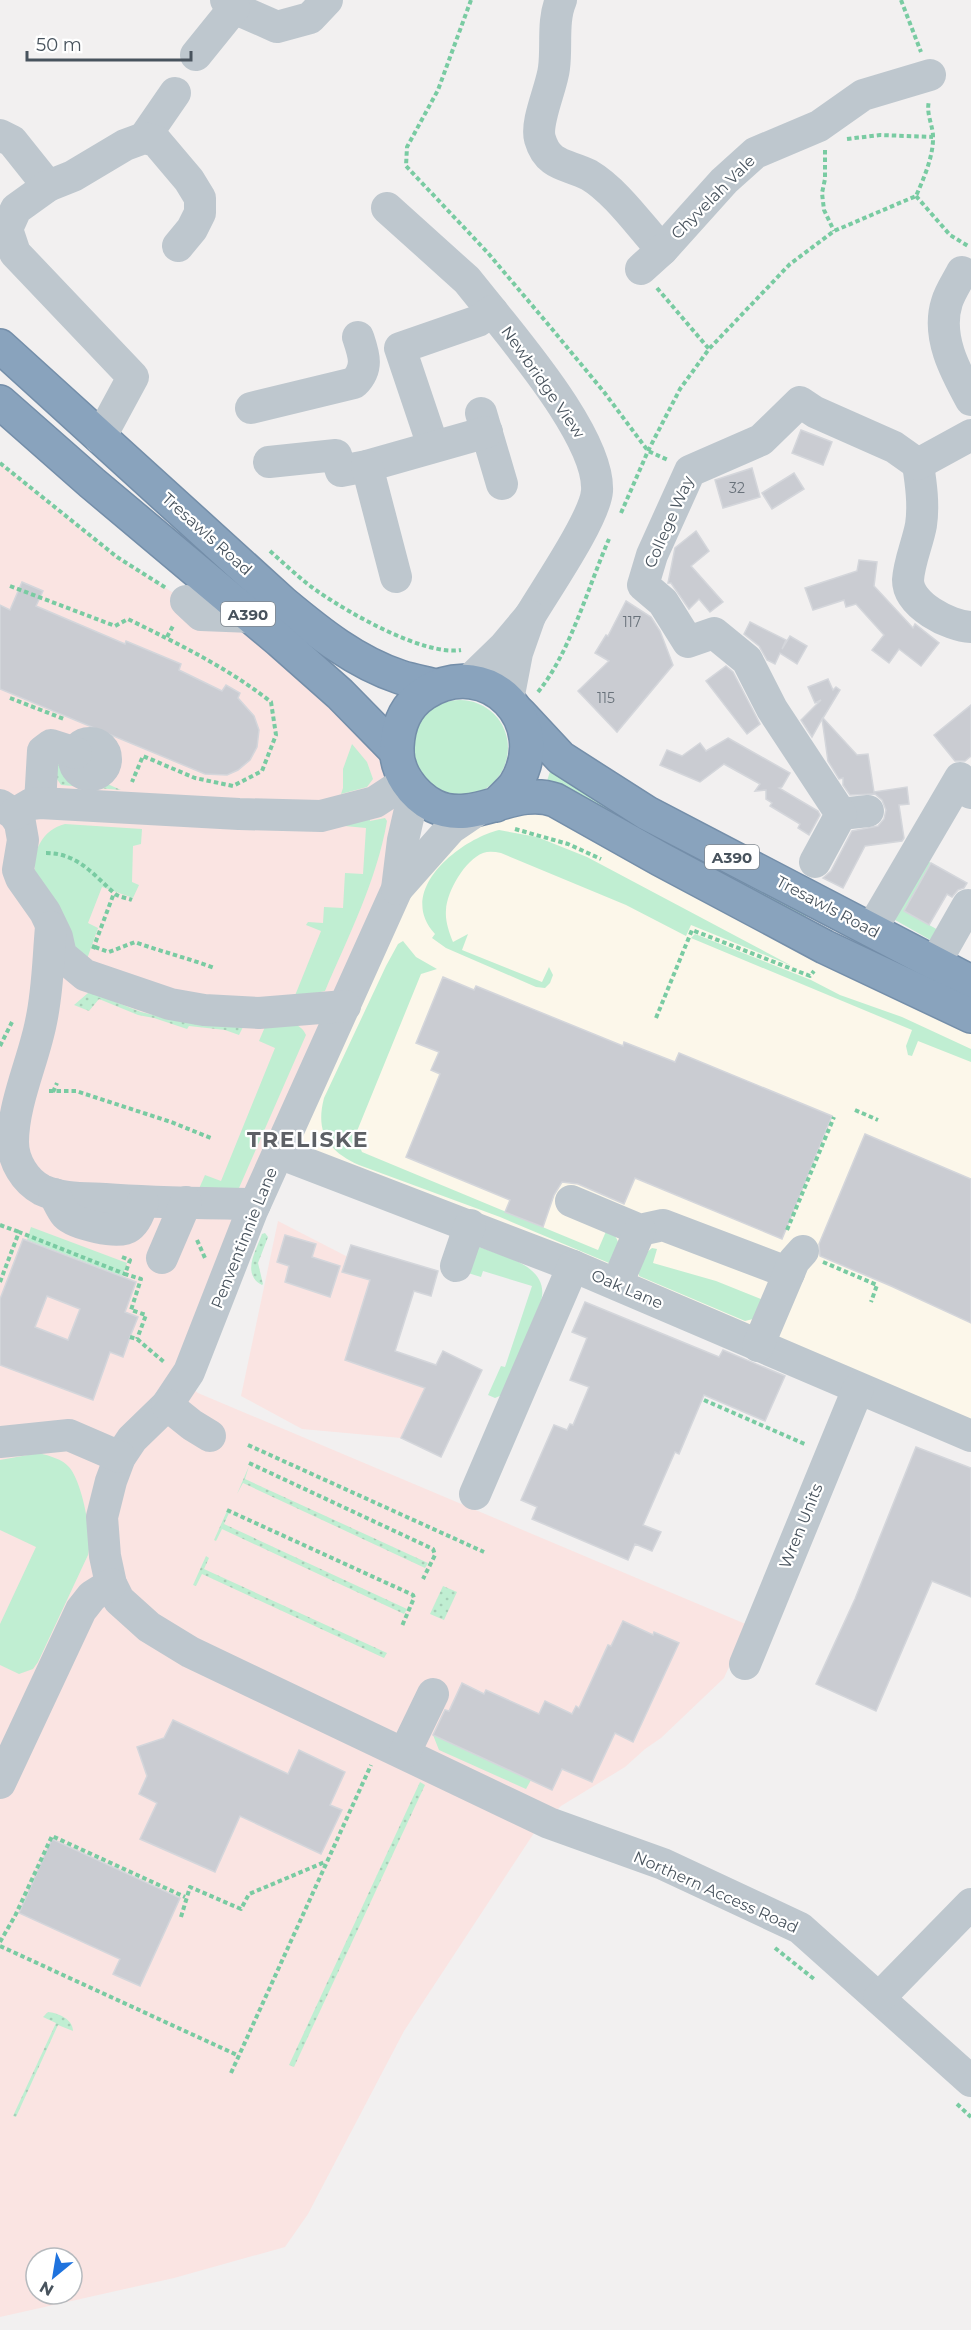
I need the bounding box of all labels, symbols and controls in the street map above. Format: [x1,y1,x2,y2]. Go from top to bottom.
scale bar [27,24,190,62]
text: 50 m [36,34,82,56]
street label: Chyvelah Vale [667,151,759,243]
street label: Newbridge View [497,322,589,442]
street label: College Way [640,473,698,571]
house number: 32 [729,479,745,497]
street label: Tresawls Road [158,489,256,579]
road number: A390 [221,602,275,626]
house number: 117 [623,613,641,631]
house number: 115 [597,689,615,707]
road number: A390 [705,845,759,869]
street label: Tresawls Road [773,872,883,942]
district label: TRELISKE [247,1126,369,1153]
street label: Penventinnie Lane [207,1165,281,1311]
street label: Oak Lane [588,1265,666,1313]
street label: Wren Units [775,1481,827,1571]
street label: Northern Access Road [631,1847,801,1937]
north arrow [24,2246,84,2306]
text: N [36,2277,57,2300]

